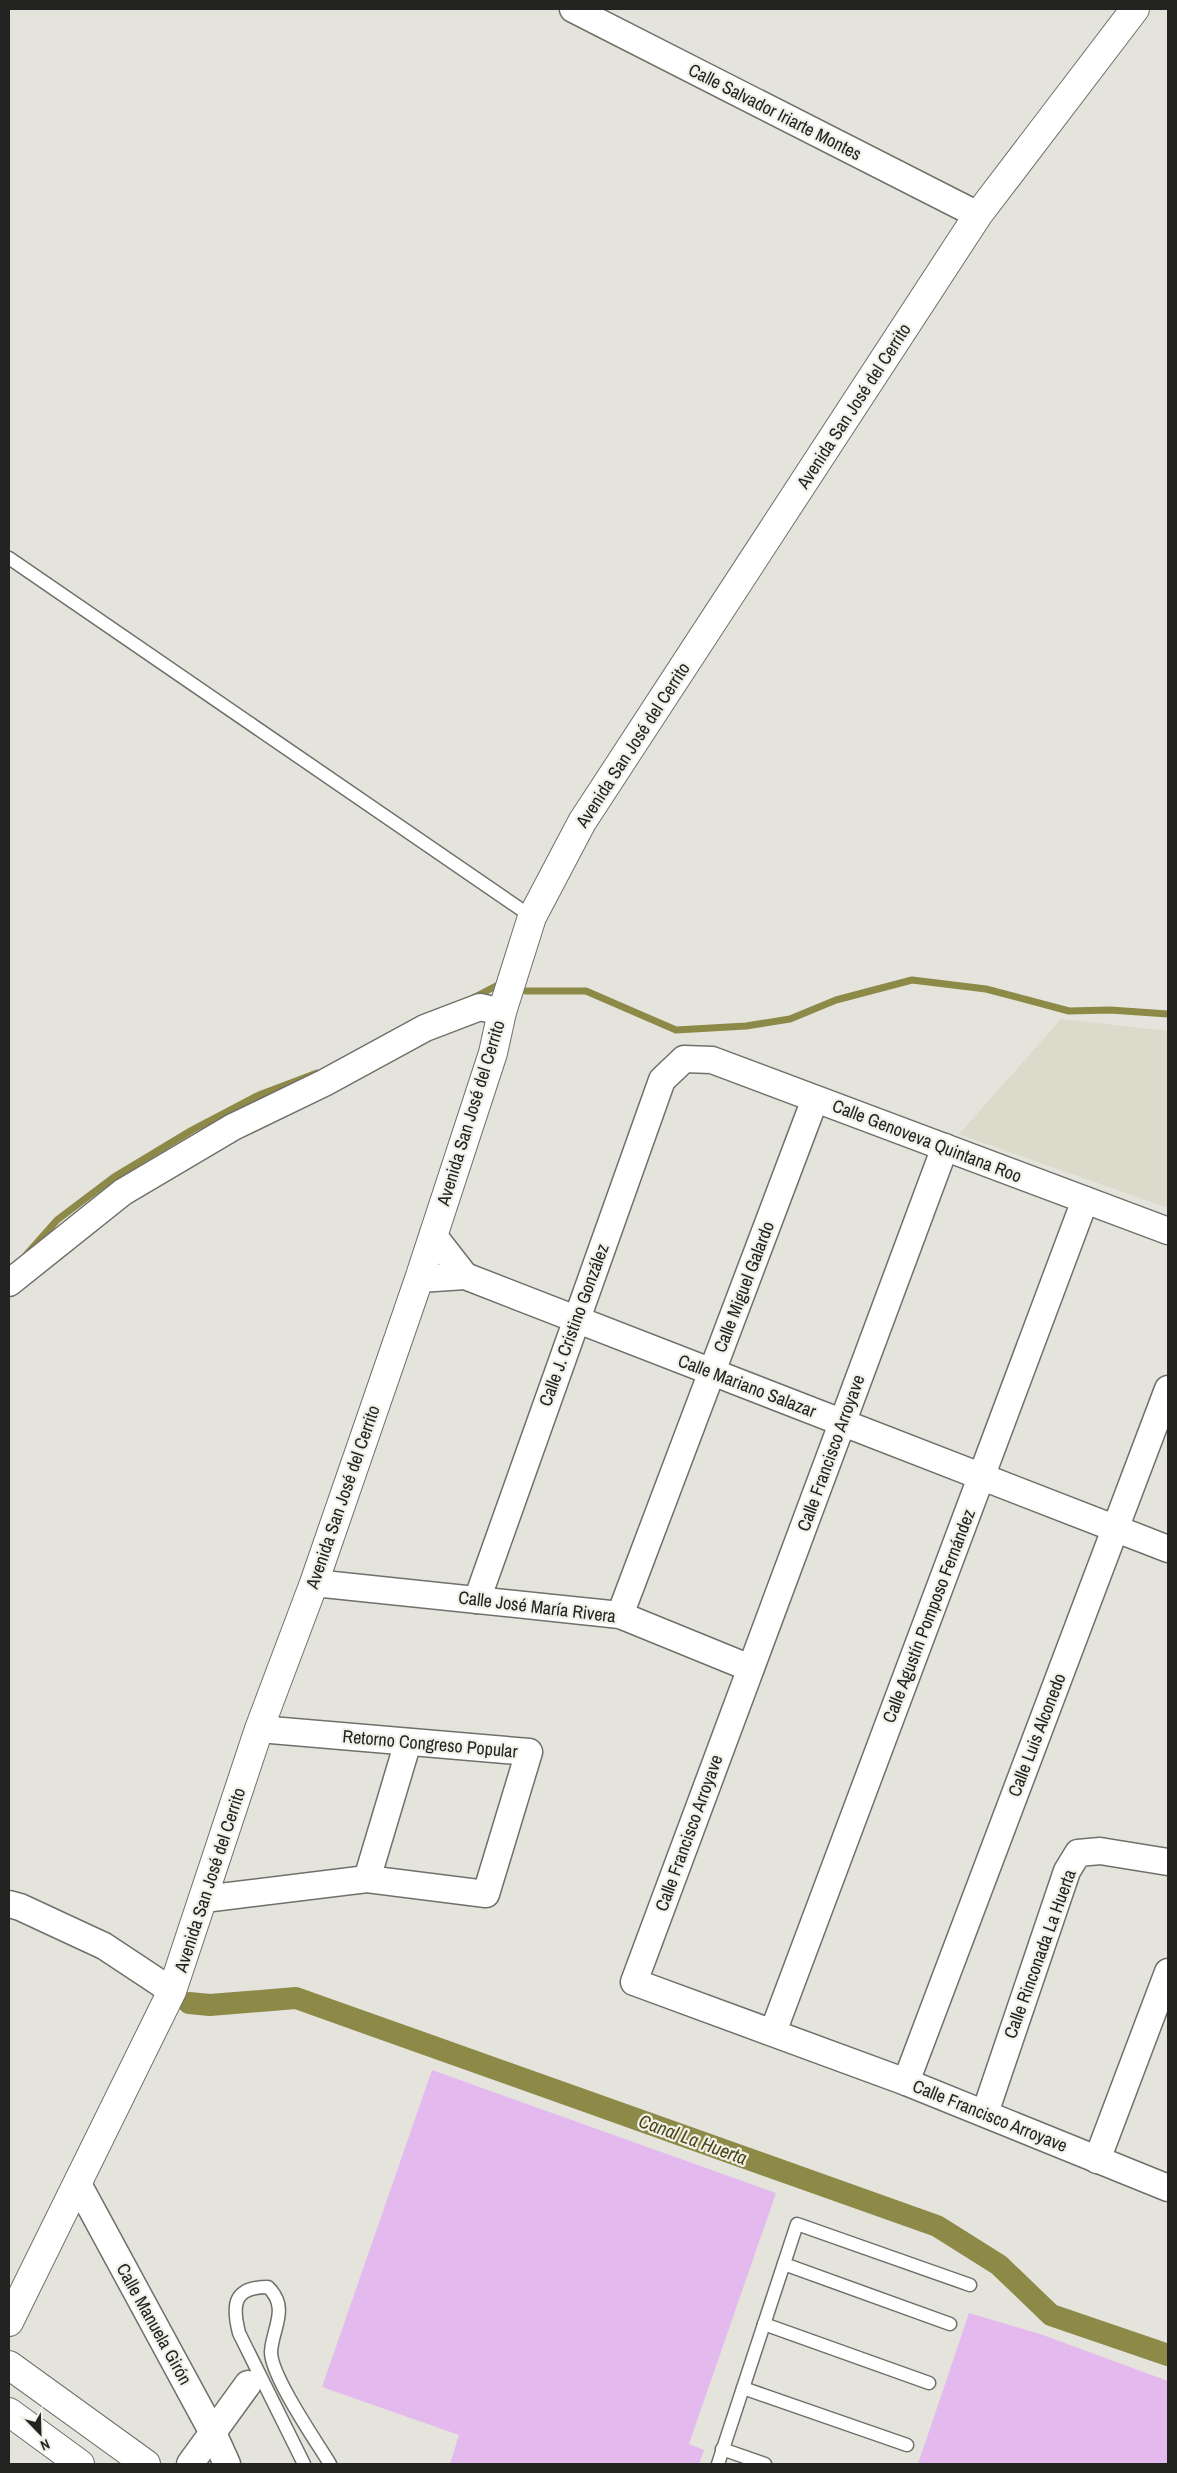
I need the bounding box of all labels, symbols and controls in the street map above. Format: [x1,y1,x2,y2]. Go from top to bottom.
street label: Calle Salvador Iriarte Montes [684,57,866,166]
street label: Avenida San José del Cerrito [790,318,917,494]
street label: Avenida San José del Cerrito [569,657,696,833]
street label: Avenida San José del Cerrito [430,1017,511,1210]
street label: Calle Genoveva Quintana Roo [829,1093,1025,1188]
street label: Calle Miguel Galardo [707,1218,780,1356]
street label: Calle J. Cristino González [532,1240,615,1410]
street label: Calle Mariano Salazar [675,1348,820,1423]
street label: Calle Francisco Arroyave [791,1371,870,1535]
street label: Avenida San José del Cerrito [299,1402,386,1593]
street label: Calle Agustín Pomposo Fernández [876,1505,981,1726]
street label: Calle José María Rivera [457,1584,617,1629]
street label: Calle Luis Alconedo [1001,1669,1072,1800]
street label: Retorno Congreso Popular [341,1723,519,1764]
street label: Calle Francisco Arroyave [649,1751,728,1915]
street label: Avenida San José del Cerrito [168,1784,251,1976]
street label: Calle Rinconada La Huerta [997,1866,1082,2042]
street label: Calle Francisco Arroyave [909,2073,1071,2158]
water label: Canal La Huerta [635,2107,751,2171]
street label: Calle Manuela Girón [111,2259,198,2389]
north arrow [15,2408,65,2458]
text: N [38,2435,52,2455]

